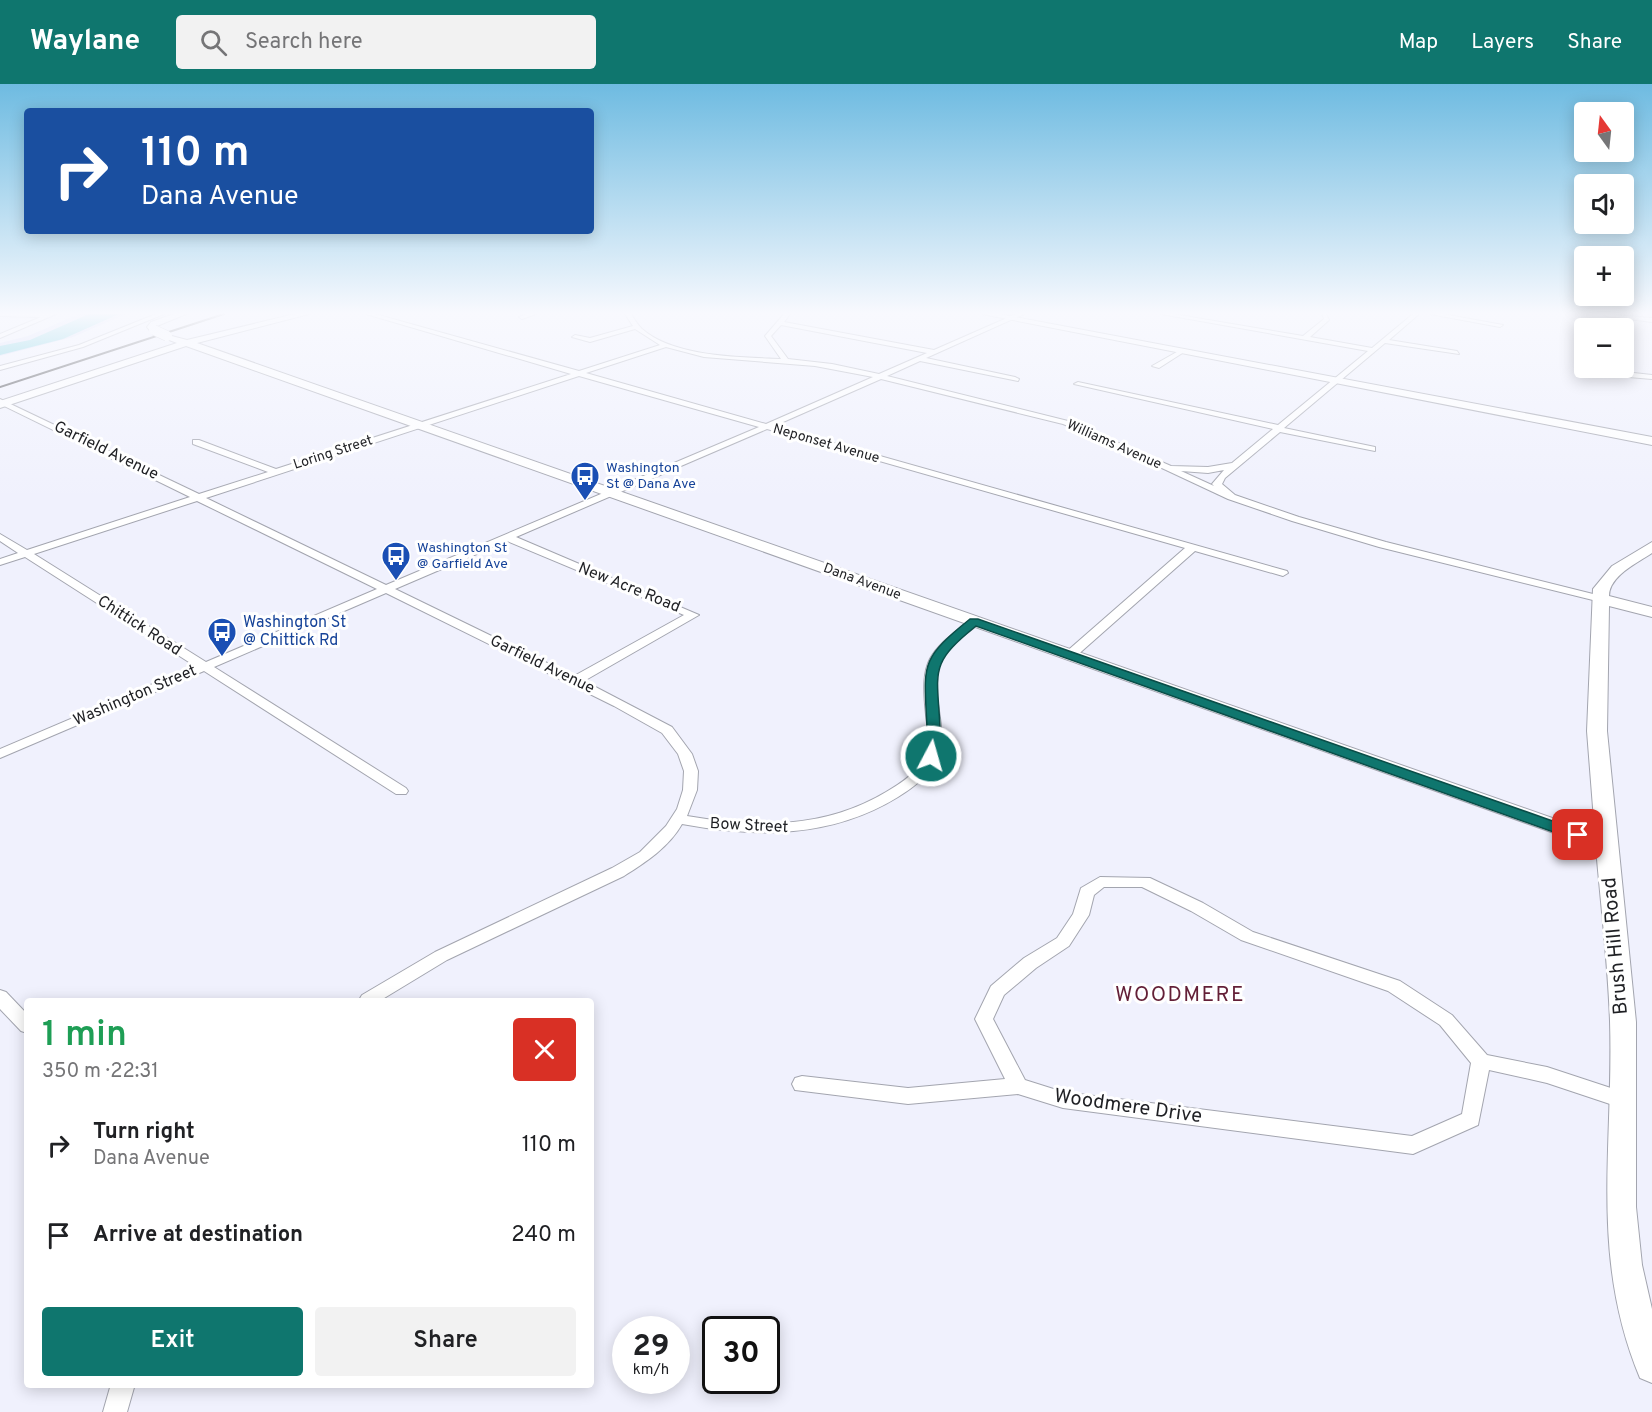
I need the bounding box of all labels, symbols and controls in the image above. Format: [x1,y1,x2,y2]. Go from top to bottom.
search box [176,15,596,69]
text: Waylane [30,24,140,60]
icon: search [197,26,230,59]
text: Search here [245,29,363,56]
text: Map [1399,29,1438,56]
text: Layers [1471,29,1534,56]
text: Share [1567,29,1622,56]
north arrow [1574,102,1634,162]
map controls [1574,102,1634,378]
text: 110 m [141,128,250,181]
icon: right [42,132,120,210]
button: sound [1574,174,1634,234]
text: Dana Avenue [141,180,299,214]
button: + [1574,246,1634,306]
button: − [1574,318,1634,378]
street label: Garfield Avenue [50,417,162,485]
street label: Williams Avenue [1064,417,1164,473]
street label: Neponset Avenue [771,421,881,467]
street label: Loring Street [291,432,375,474]
bus stop icon: Washington St @ Dana Ave [569,460,601,502]
place label: Washington St @ Dana Ave [606,460,696,493]
bus stop icon: Washington St @ Garfield Ave [380,540,412,582]
place label: Washington St @ Garfield Ave [417,540,508,573]
street label: New Acre Road [575,558,683,618]
street label: Dana Avenue [821,560,903,604]
street label: Chittick Road [93,591,185,661]
place label: Washington St @ Chittick Rd [243,613,346,651]
bus stop icon: Washington St @ Chittick Rd [206,616,238,658]
street label: Garfield Avenue [486,631,598,699]
street label: Washington Street [70,661,200,731]
position arrow [899,724,963,788]
pin [1552,809,1603,860]
street label: Bow Street [709,814,789,838]
icon: arrive [1561,818,1594,851]
street label: Brush Hill Road [1597,876,1635,1016]
district label: WOODMERE [1115,982,1245,1009]
text: 1 min [42,1013,127,1059]
button: close [513,1018,576,1081]
text: 350 m · 22:31 [42,1059,159,1085]
street label: Woodmere Drive [1052,1084,1204,1130]
text: Turn right [93,1119,195,1146]
icon: right [42,1129,75,1162]
text: 110 m [522,1132,576,1159]
text: Dana Avenue [93,1146,210,1172]
icon: arrive [42,1219,75,1252]
text: Arrive at destination [93,1222,303,1249]
text: 240 m [511,1222,576,1249]
button: Exit [42,1307,303,1376]
button: Share [315,1307,576,1376]
speed limit sign: 30 [702,1316,780,1394]
text: 29 [633,1329,669,1366]
text: km/h [633,1361,669,1380]

